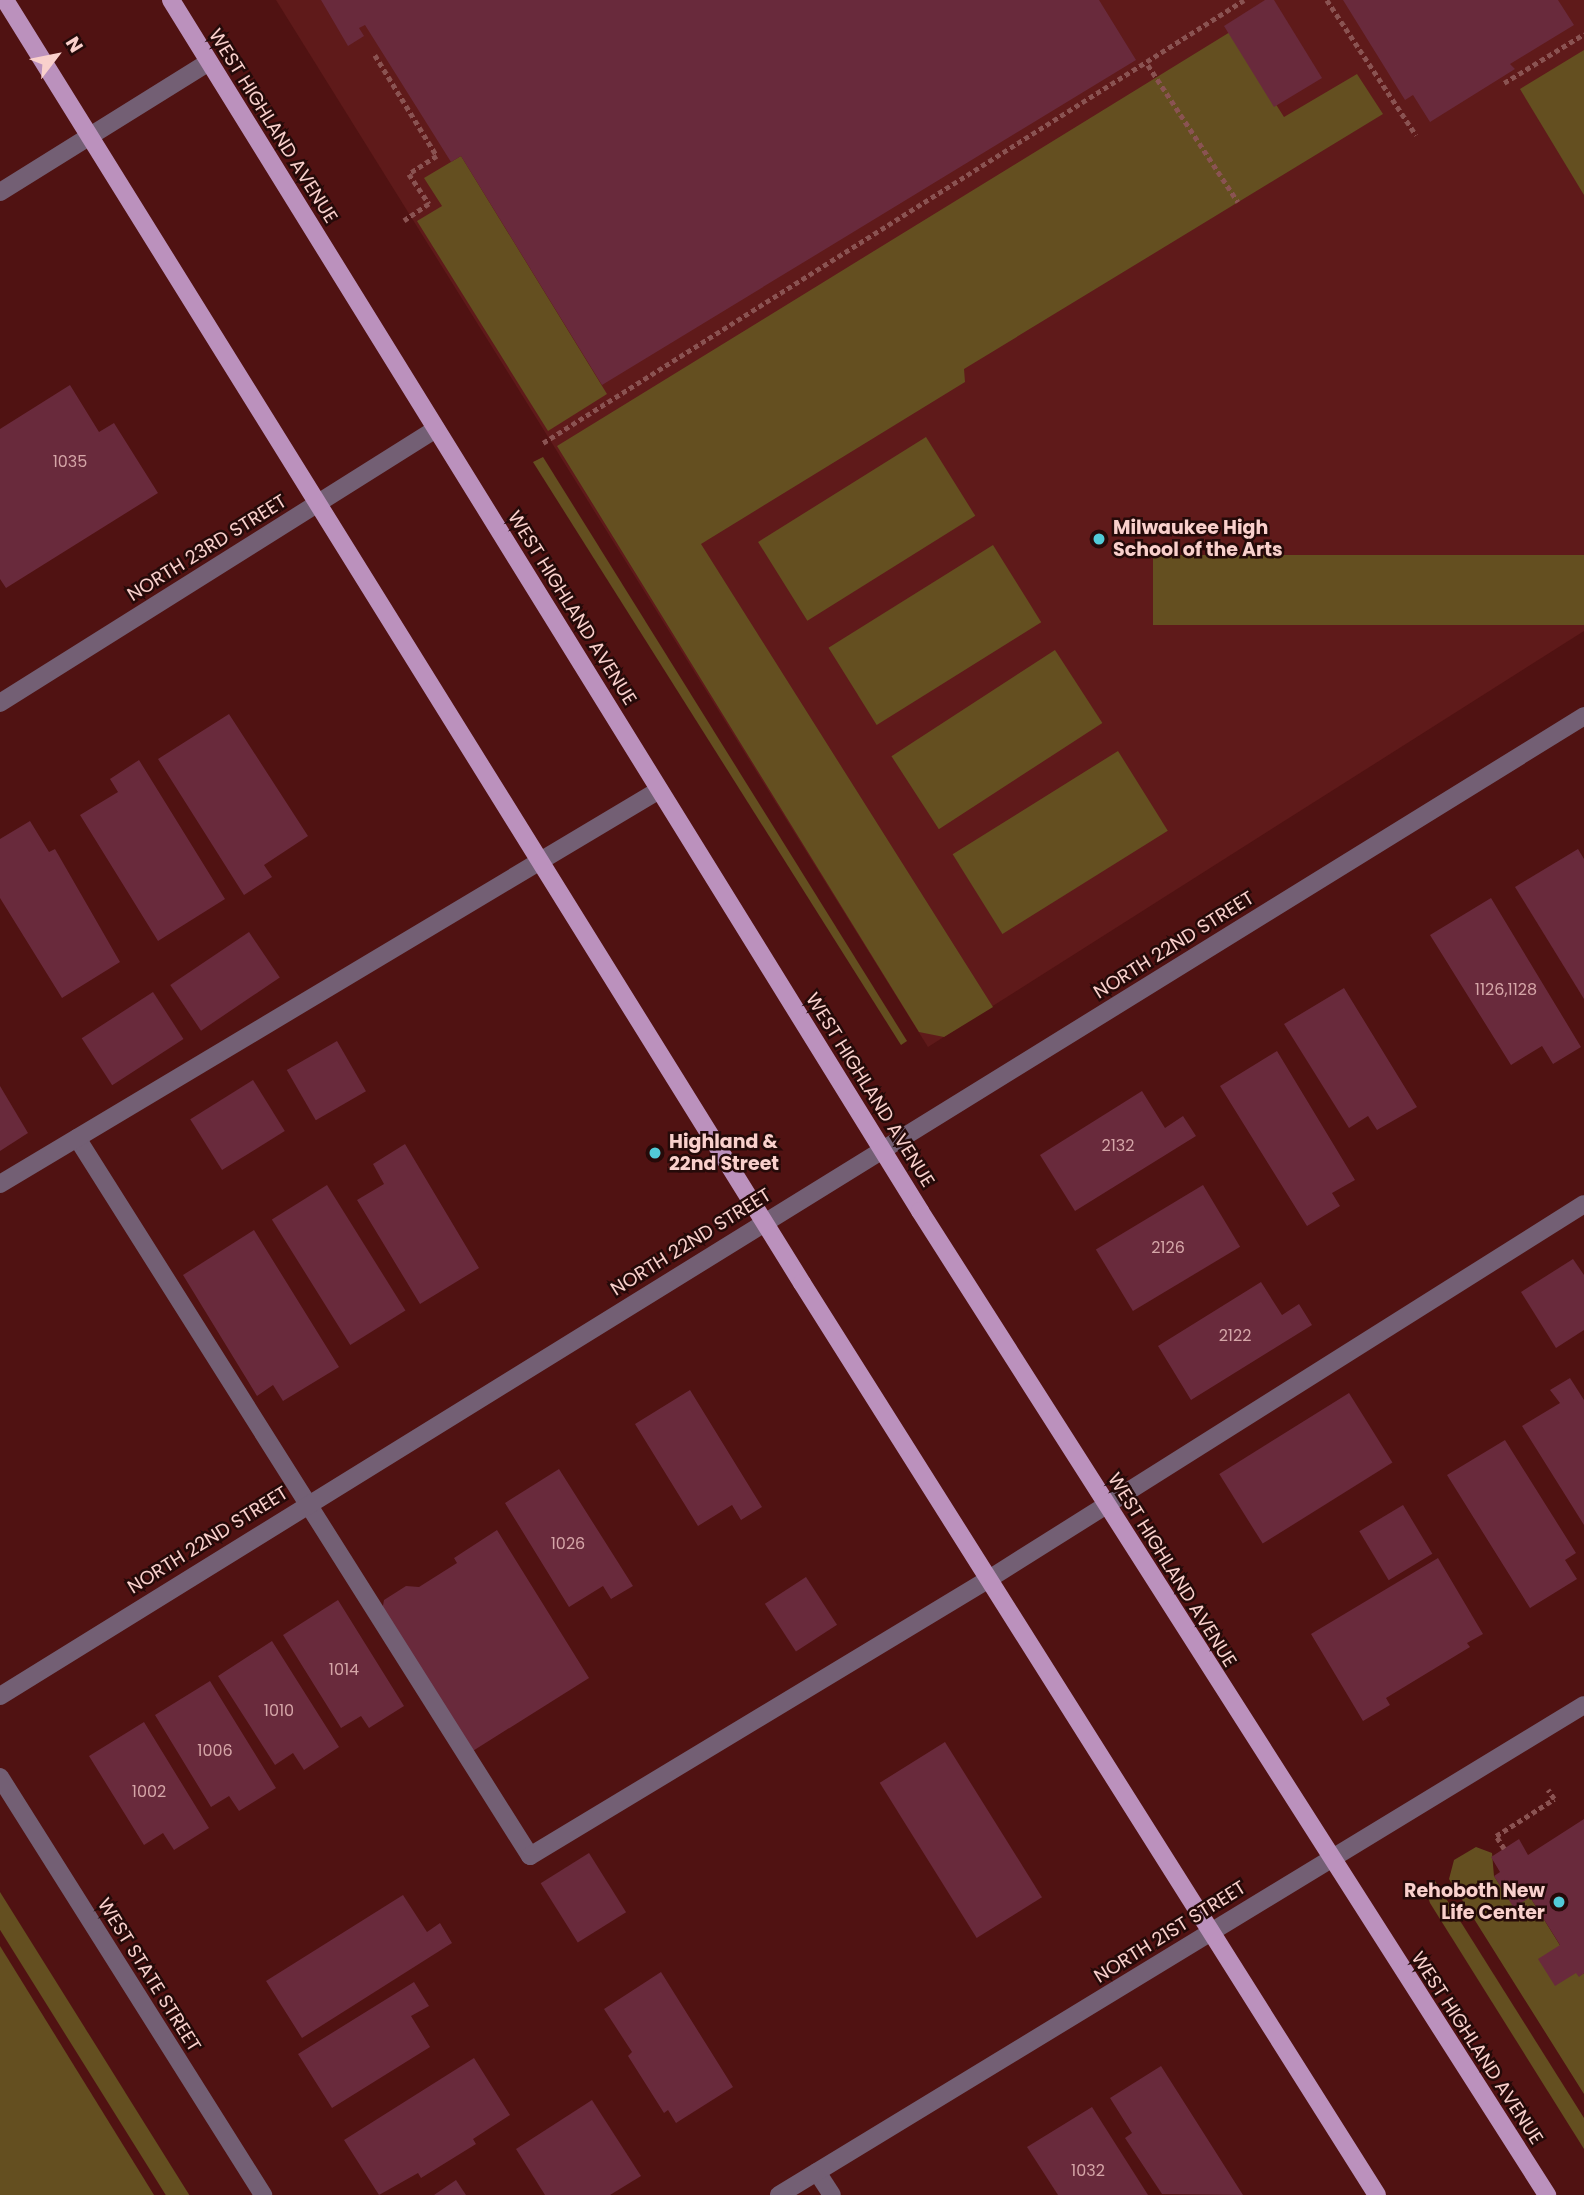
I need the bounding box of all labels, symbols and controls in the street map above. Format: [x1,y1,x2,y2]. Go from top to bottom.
north arrow [21,21,91,91]
street label: WEST HIGHLAND AVENUE [204,25,342,227]
text: N [59,31,89,58]
house number: 1035 [53,452,87,472]
street label: NORTH 23RD STREET [123,490,291,606]
street label: WEST HIGHLAND AVENUE [503,507,641,709]
place label: Milwaukee High School of the Arts [1113,517,1282,561]
marker: Milwaukee High School of the Arts [1091,531,1107,547]
street label: NORTH 22ND STREET [1090,886,1258,1004]
house number: 1126,1128 [1475,980,1537,1000]
street label: WEST HIGHLAND AVENUE [801,989,939,1191]
place label: Highland & 22nd Street [669,1131,779,1175]
house number: 2132 [1102,1136,1134,1156]
marker: Highland & 22nd Street [647,1145,663,1161]
street label: NORTH 22ND STREET [607,1183,775,1301]
house number: 2126 [1151,1238,1185,1258]
house number: 2122 [1219,1326,1251,1346]
street label: WEST HIGHLAND AVENUE [1103,1469,1241,1671]
street label: NORTH 22ND STREET [124,1481,292,1599]
house number: 1026 [551,1534,585,1554]
house number: 1014 [329,1660,359,1680]
house number: 1010 [264,1701,294,1721]
house number: 1006 [197,1741,233,1761]
house number: 1002 [132,1782,166,1802]
street label: NORTH 21ST STREET [1090,1876,1250,1988]
place label: Rehoboth New Life Center [1404,1880,1545,1924]
street label: WEST STATE STREET [92,1894,206,2056]
marker: Rehoboth New Life Center [1551,1894,1567,1910]
street label: WEST HIGHLAND AVENUE [1406,1948,1548,2148]
house number: 1032 [1071,2161,1105,2181]

